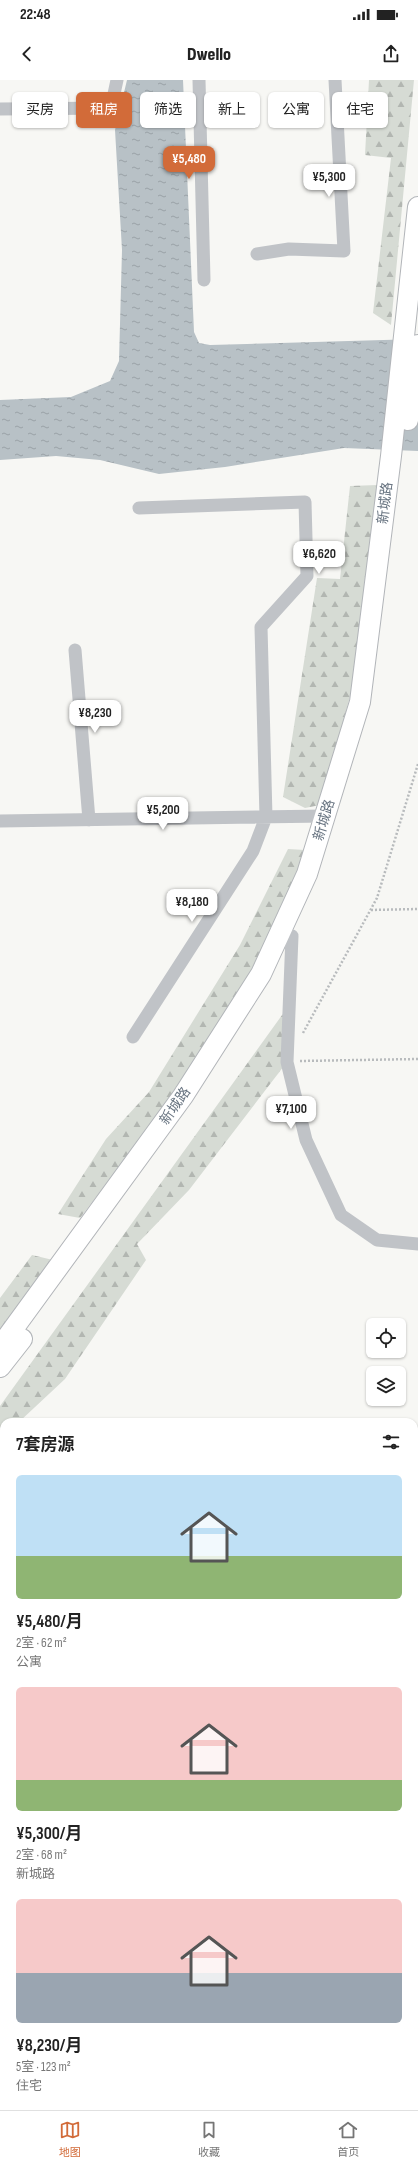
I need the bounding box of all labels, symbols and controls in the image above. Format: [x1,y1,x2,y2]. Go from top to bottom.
text: 22:48 [20,5,51,24]
icon: back [16,43,38,65]
icon: share [380,43,402,65]
text: Dwello [187,44,231,65]
chip: 买房 [12,92,68,128]
chip: 租房 [76,92,132,128]
chip: 筛选 [140,92,196,128]
chip: 新上 [204,92,260,128]
chip: 公寓 [268,92,324,128]
chip: 住宅 [332,92,388,128]
pin: ¥5,480 [156,146,222,180]
text: ¥5,480 [172,151,206,167]
pin: ¥5,300 [296,164,362,198]
text: ¥5,300 [312,169,346,185]
street label: 新城路 [374,481,396,525]
pin: ¥6,620 [286,541,352,575]
text: ¥6,620 [302,546,336,562]
pin: ¥8,230 [62,700,128,734]
text: ¥8,230 [78,705,112,721]
pin: ¥5,200 [130,797,196,831]
street label: 新城路 [310,797,338,843]
text: ¥5,200 [146,802,180,818]
pin: ¥8,180 [159,889,225,923]
text: ¥8,180 [175,894,209,910]
street label: 新城路 [156,1084,194,1128]
pin: ¥7,100 [258,1096,324,1130]
text: ¥7,100 [275,1101,307,1117]
map controls [366,1318,406,1406]
button: locate [366,1318,406,1358]
button: layers [366,1366,406,1406]
icon: filters [380,1431,402,1453]
text: 7套房源 [16,1435,74,1455]
icon: home [173,1501,245,1573]
text: ¥5,480/月 [16,1612,83,1632]
text: 2室 · 62 m² [16,1635,67,1651]
text: 公寓 [16,1654,42,1670]
icon: home [173,1713,245,1785]
text: ¥5,300/月 [16,1824,82,1844]
text: 2室 · 68 m² [16,1847,67,1863]
text: 新城路 [16,1866,55,1882]
icon: home [173,1925,245,1997]
text: ¥8,230/月 [16,2036,82,2056]
text: 5室 · 123 m² [16,2059,71,2075]
text: 住宅 [16,2078,42,2094]
tab: 地图 [59,2119,81,2159]
tab: 收藏 [198,2119,220,2159]
tab: 首页 [337,2119,359,2159]

